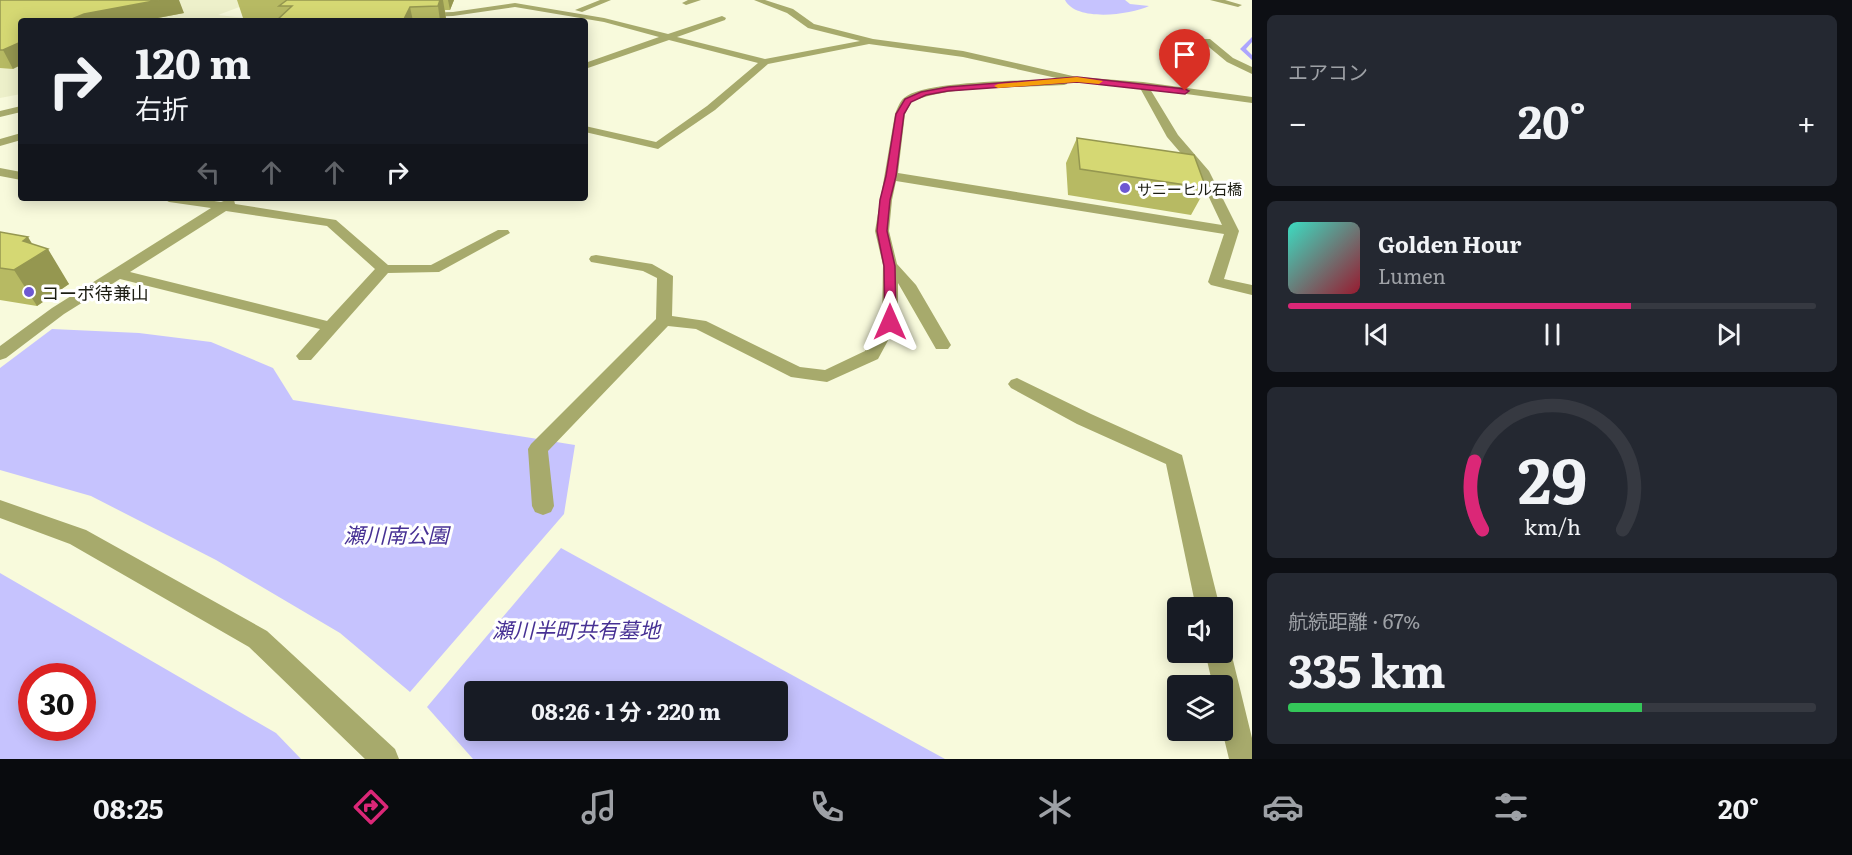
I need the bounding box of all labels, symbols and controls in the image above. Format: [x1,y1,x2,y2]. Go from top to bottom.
pin [1159,29,1210,91]
text: 120 m [135,30,251,92]
icon: arrive [1168,38,1201,71]
icon: right [36,42,114,120]
text: エアコン [1288,56,1368,86]
text: 20° [1518,86,1586,153]
text: 右折 [135,87,189,127]
text: − [1288,96,1307,145]
text: + [1797,96,1816,145]
icon: left [192,156,225,189]
icon: ahead [255,156,288,189]
icon: ahead [318,156,351,189]
icon: right [381,156,414,189]
place label: サニーヒル石橋 [1137,177,1242,200]
marker: サニーヒル石橋 [1118,181,1132,195]
text: Golden Hour [1378,227,1521,260]
text: Lumen [1378,260,1446,290]
place label: コーポ待兼山 [41,279,149,306]
marker: コーポ待兼山 [22,285,36,299]
position arrow [858,290,922,354]
icon: previous [1360,318,1393,351]
icon: pause [1536,318,1569,351]
icon: next [1712,318,1745,351]
text: 29 [1517,431,1587,523]
text: km/h [1523,510,1581,542]
park label: 瀬川南公園 [344,518,451,549]
map controls [1167,597,1233,741]
button: sound [1167,597,1233,663]
text: 航続距離 · 67% [1288,605,1420,635]
park label: 瀬川半町共有墓地 [492,613,662,644]
text: 335 km [1288,635,1446,702]
speed limit sign: 30 [18,663,96,741]
button: layers [1167,675,1233,741]
text: 08:26 · 1 分 · 220 m [531,694,721,727]
icon: directions [350,786,392,828]
icon: music [578,786,620,828]
icon: phone [806,786,848,828]
icon: climate [1034,786,1076,828]
icon: car [1262,786,1304,828]
icon: filters [1490,786,1532,828]
text: 08:25 [93,787,163,827]
text: 20° [1718,787,1759,827]

